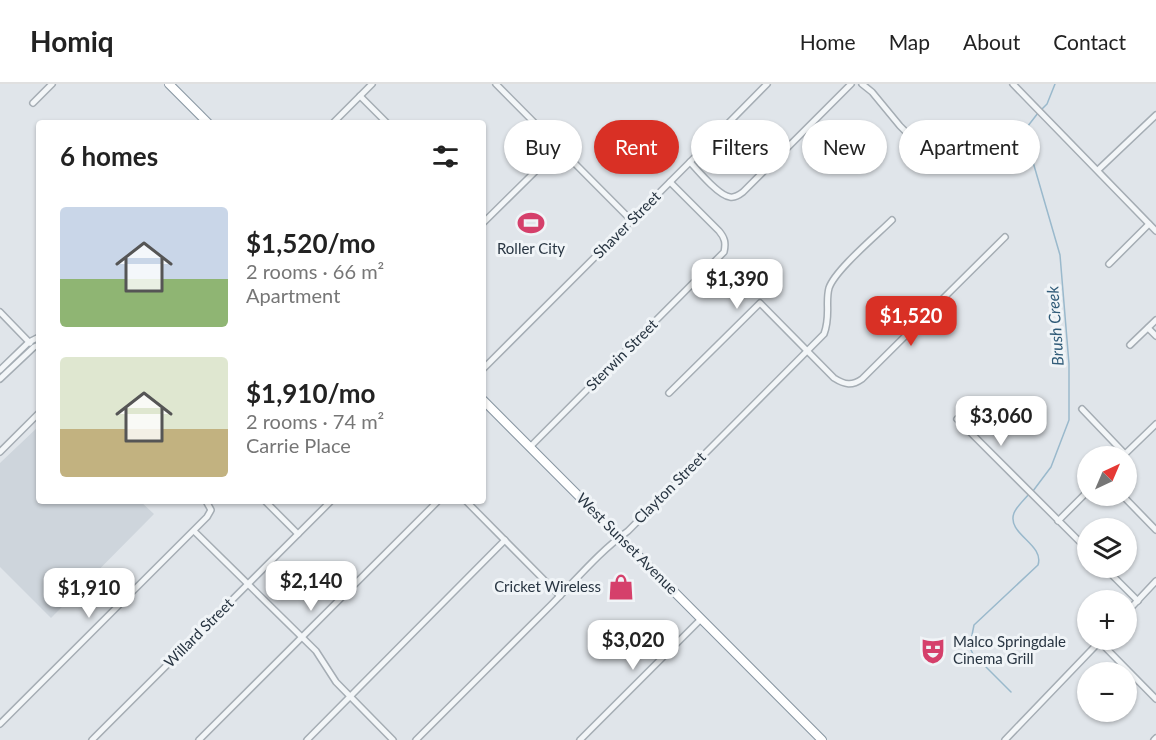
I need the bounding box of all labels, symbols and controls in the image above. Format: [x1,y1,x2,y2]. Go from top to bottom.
text: Homiq [30,24,114,58]
text: Home [800,29,856,54]
text: Map [889,29,930,54]
text: About [963,29,1020,54]
text: Contact [1053,29,1126,54]
chip: Buy [504,120,582,174]
chip: Rent [594,120,679,174]
chip: Filters [691,120,790,174]
chip: New [802,120,887,174]
chip: Apartment [899,120,1040,174]
text: 6 homes [60,140,158,172]
icon: filters [429,140,462,173]
street label: Shaver Street [589,187,664,262]
sports icon: Roller City [516,208,546,238]
text: $1,520/mo [246,227,376,259]
icon: home [108,231,180,303]
place label: Roller City [497,239,565,257]
text: 2 rooms · 66 m² [246,259,384,283]
pin: $1,390 [688,259,786,310]
text: $1,390 [706,266,768,290]
text: Apartment [246,283,340,307]
water label: Brush Creek [1042,285,1067,367]
pin: $1,520 [862,296,960,347]
text: $1,520 [880,303,942,327]
street label: Sterwin Street [582,314,661,394]
text: $1,910/mo [246,377,376,409]
icon: home [108,381,180,453]
pin: $3,060 [952,396,1050,447]
text: $3,060 [970,403,1032,427]
text: 2 rooms · 74 m² [246,409,384,433]
text: Carrie Place [246,433,351,457]
north arrow [1077,446,1137,506]
map controls [1077,446,1137,722]
street label: Clayton Street [630,447,709,527]
street label: West Sunset Avenue [573,489,682,598]
button: layers [1077,518,1137,578]
pin: $2,140 [262,561,360,612]
pin: $1,910 [40,568,138,619]
text: $2,140 [280,568,342,592]
shop icon: Cricket Wireless [606,572,636,602]
text: $1,910 [58,575,120,599]
place label: Cricket Wireless [494,577,601,595]
button: + [1077,590,1137,650]
street label: Willard Street [160,593,237,671]
pin: $3,020 [584,620,682,671]
text: $3,020 [602,627,664,651]
place label: Malco Springdale Cinema Grill [953,632,1066,667]
theatre icon: Malco Springdale Cinema Grill [918,636,948,666]
button: − [1077,662,1137,722]

